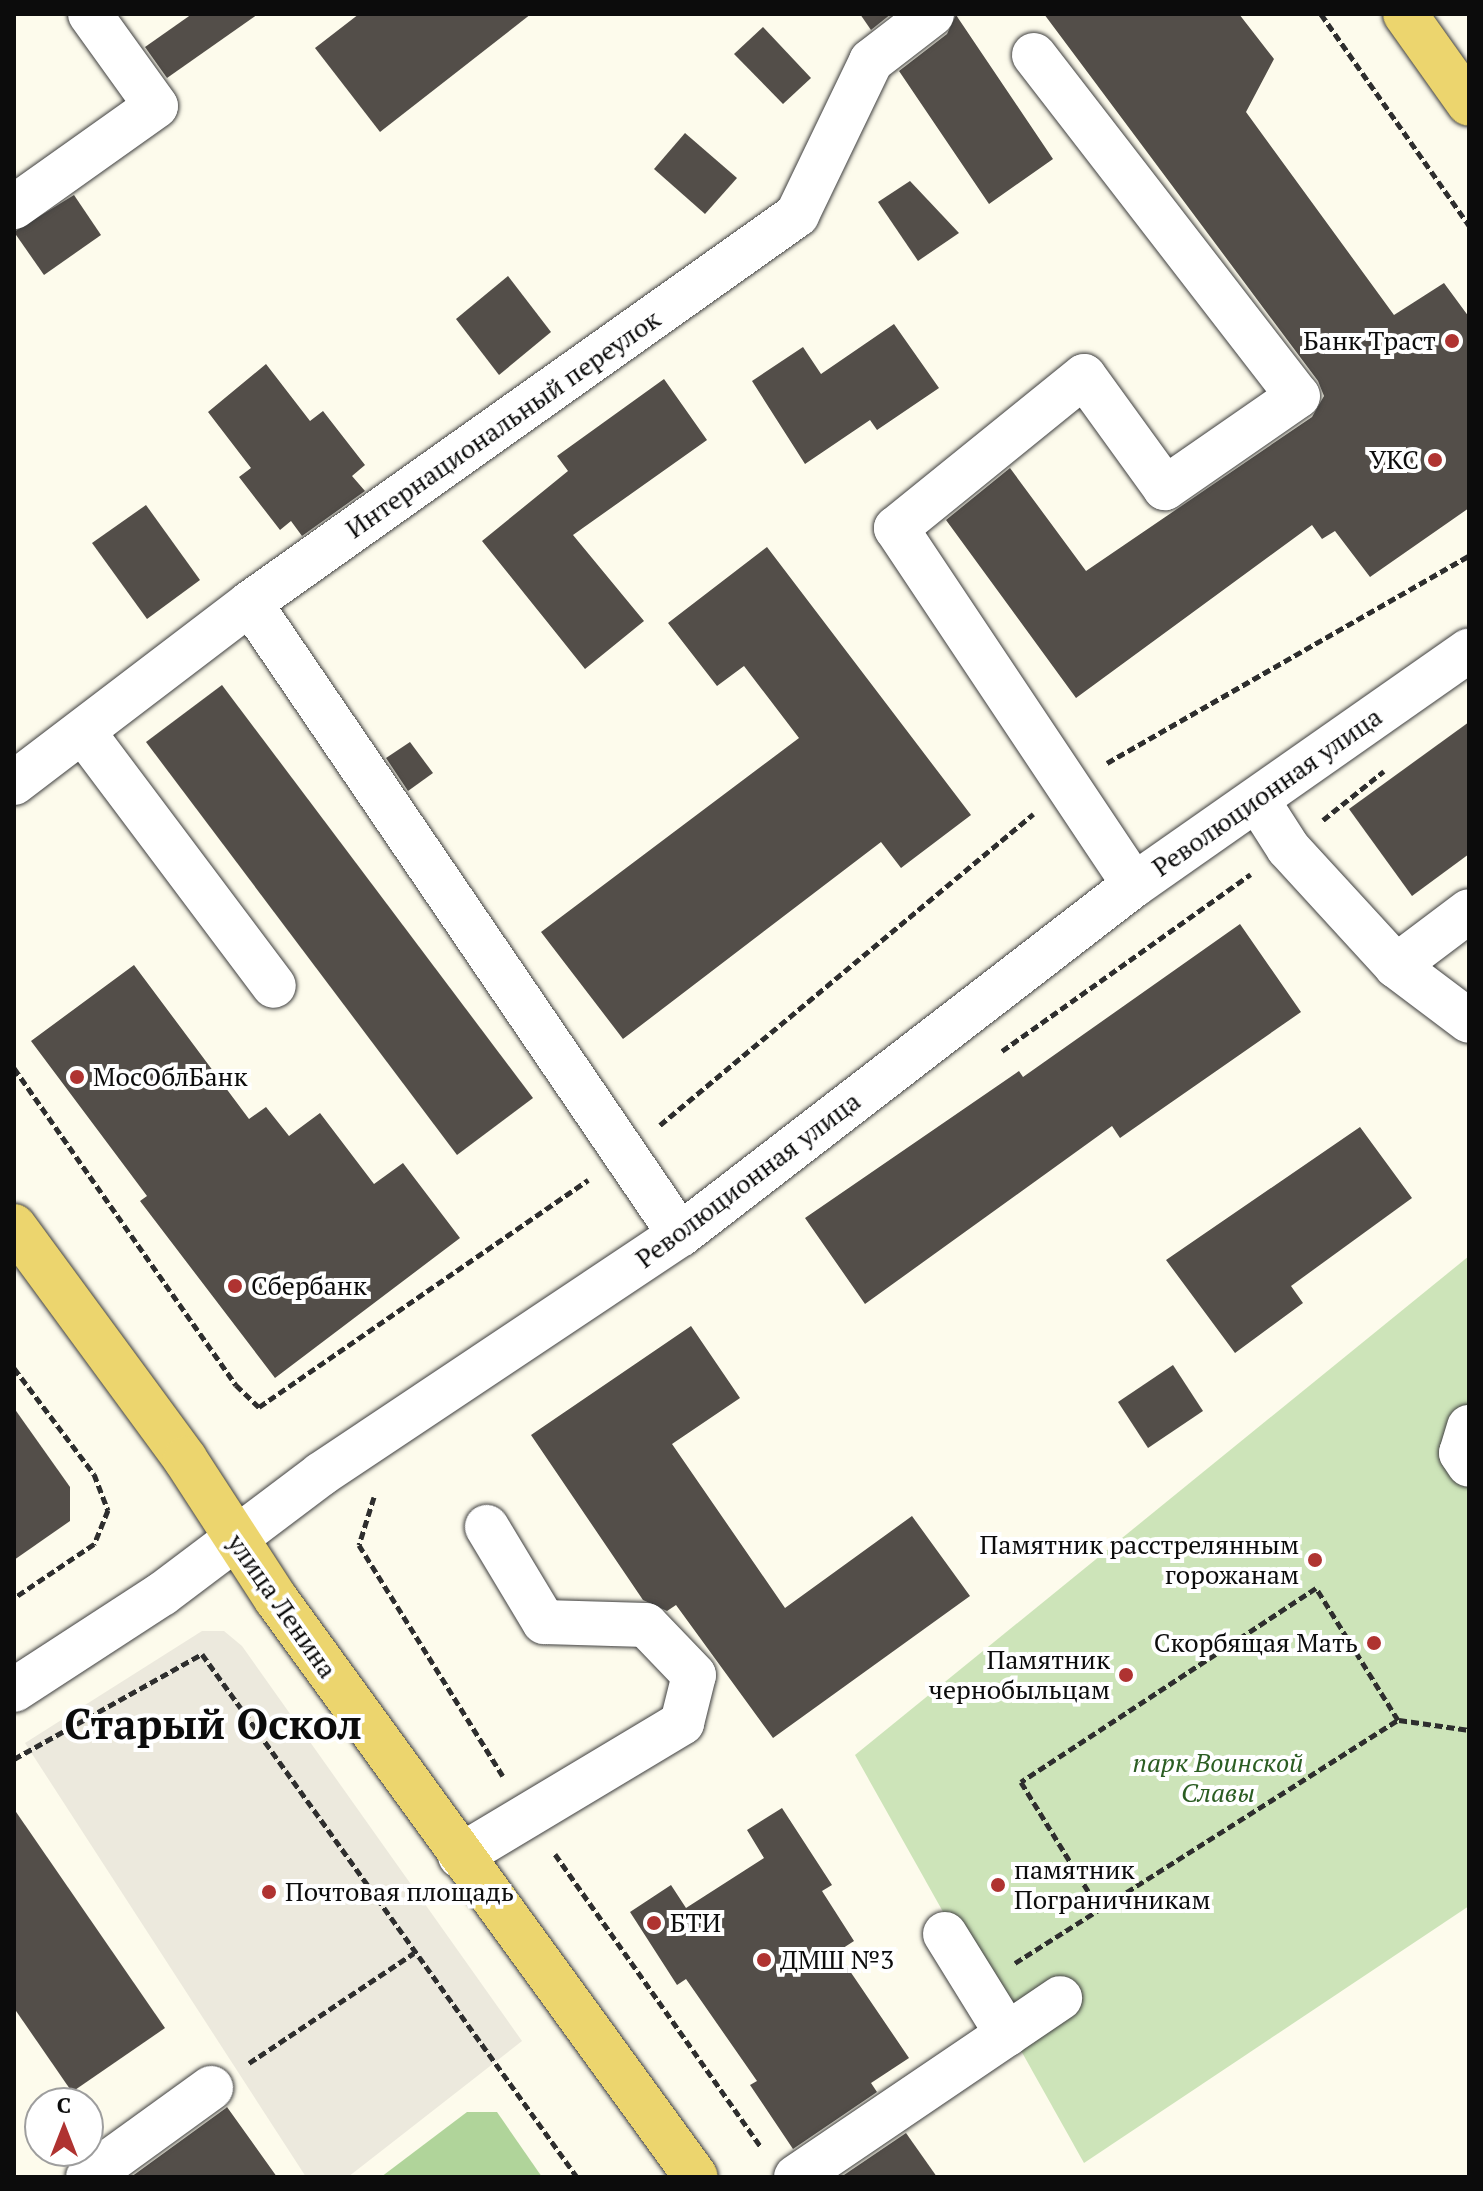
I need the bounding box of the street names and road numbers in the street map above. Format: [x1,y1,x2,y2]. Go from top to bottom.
street label: Интернациональный переулок [340,303,666,545]
street label: Революционная улица [1146,701,1388,883]
street label: Революционная улица [630,1085,866,1275]
street label: улица Ленина [221,1528,343,1684]

